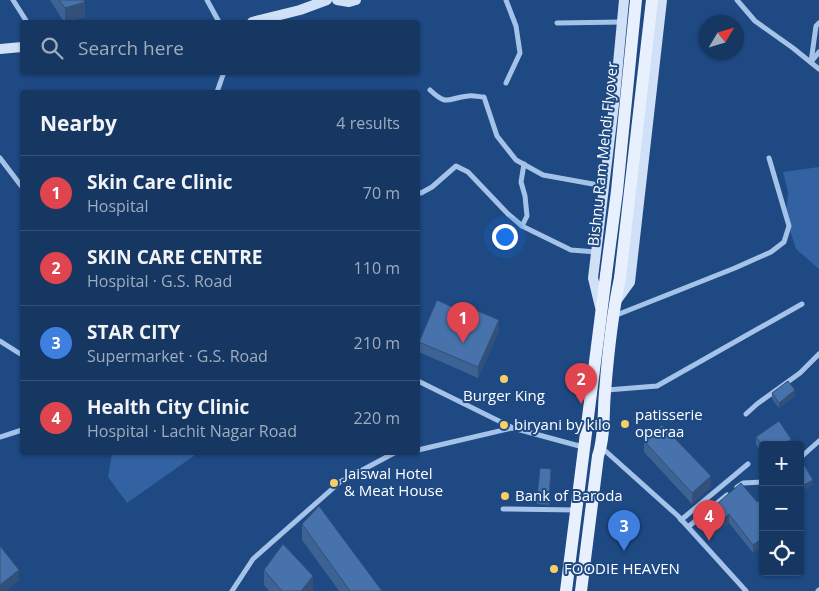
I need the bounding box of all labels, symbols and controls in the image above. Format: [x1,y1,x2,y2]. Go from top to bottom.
north arrow [699,15,744,60]
search box [20,20,420,75]
icon: search [38,34,66,62]
text: Search here [78,35,184,61]
street label: Bishnu Ram Mehdi Flyover [582,61,622,247]
text: Nearby [40,109,117,137]
text: 4 results [336,112,400,134]
text: Skin Care Clinic [87,169,233,195]
text: 1 [51,182,61,204]
text: 70 m [363,182,400,204]
text: Hospital [87,195,149,217]
your location [492,224,518,250]
text: SKIN CARE CENTRE [87,244,262,270]
text: 2 [51,257,61,279]
text: 110 m [354,257,400,279]
text: Hospital · G.S. Road [87,270,232,292]
pin: 1 [447,302,479,343]
text: STAR CITY [87,319,180,345]
text: 3 [51,332,61,354]
text: 210 m [354,332,400,354]
text: Supermarket · G.S. Road [87,345,268,367]
pin: 2 [565,363,597,404]
marker: Burger King [498,373,510,385]
place label: Burger King [463,385,545,405]
text: Health City Clinic [87,394,249,420]
place label: patisserie operaa [635,404,703,441]
text: 4 [51,407,61,429]
text: 220 m [354,407,400,429]
place label: biryani by kilo [514,414,611,434]
marker: patisserie operaa [619,418,631,430]
marker: biryani by kilo [498,419,510,431]
text: Hospital · Lachit Nagar Road [87,420,297,442]
map controls [759,441,804,576]
button: + [759,441,804,486]
place label: Jaiswal Hotel & Meat House [342,463,443,500]
marker: Jaiswal Hotel & Meat House [328,477,340,489]
place label: Bank of Baroda [515,485,623,505]
button: − [759,486,804,531]
marker: Bank of Baroda [499,490,511,502]
pin: 4 [693,500,725,541]
pin: 3 [608,510,640,551]
button: locate [759,531,804,576]
place label: FOODIE HEAVEN [564,558,680,578]
marker: FOODIE HEAVEN [548,563,560,575]

